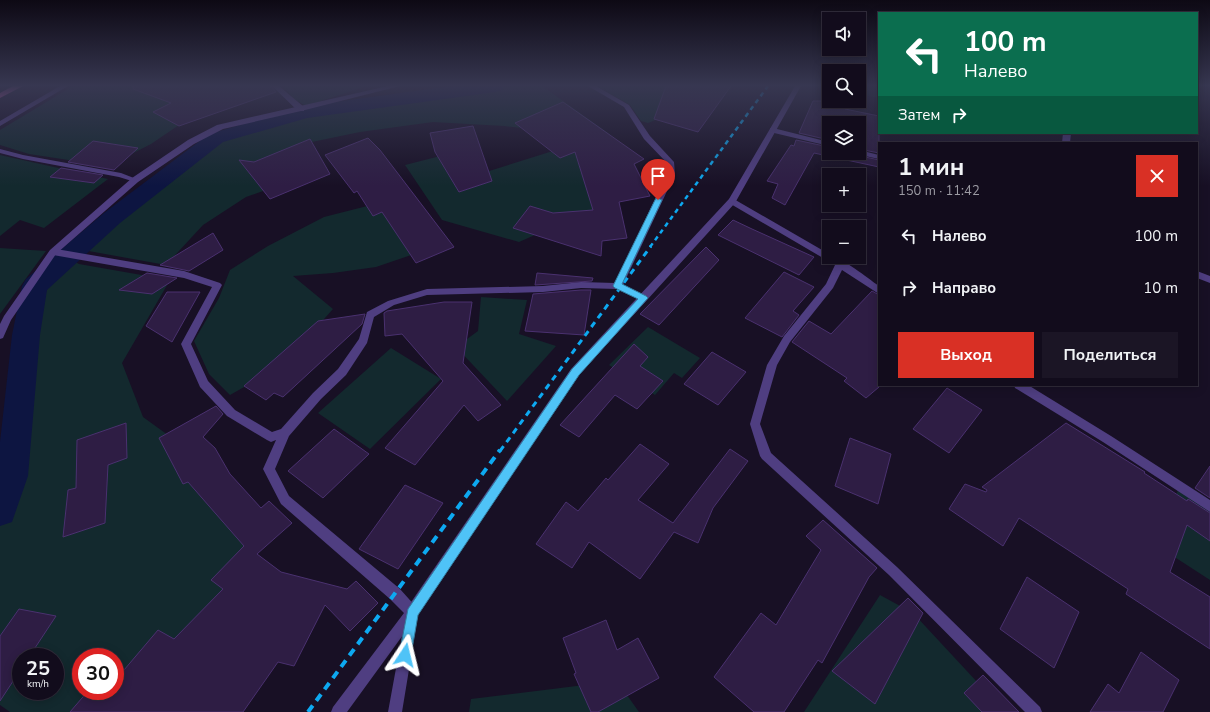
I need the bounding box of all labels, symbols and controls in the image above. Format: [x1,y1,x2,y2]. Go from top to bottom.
map controls [822,12,866,264]
button: sound [822,12,866,56]
text: 100 m [964,23,1047,61]
icon: left [898,28,950,80]
text: Налево [964,59,1028,83]
button: search [822,64,866,108]
icon: right [948,104,970,126]
text: Затем [898,105,940,125]
button: layers [822,116,866,160]
text: 1 мин [898,151,964,183]
button: close [1136,155,1178,197]
pin [641,159,675,200]
icon: arrive [647,165,669,187]
button: + [822,168,866,212]
text: 150 m · 11:42 [898,182,980,200]
button: − [822,220,866,264]
icon: left [898,225,920,247]
text: Налево [932,226,987,246]
text: 100 m [1134,226,1178,246]
icon: right [898,277,920,299]
text: Направо [932,278,996,298]
text: 10 m [1143,278,1178,298]
button: Выход [898,332,1034,378]
button: Поделиться [1042,332,1178,378]
position arrow [384,634,426,676]
speed limit sign: 30 [72,648,124,700]
text: 25 [26,655,50,682]
text: km/h [27,677,49,691]

